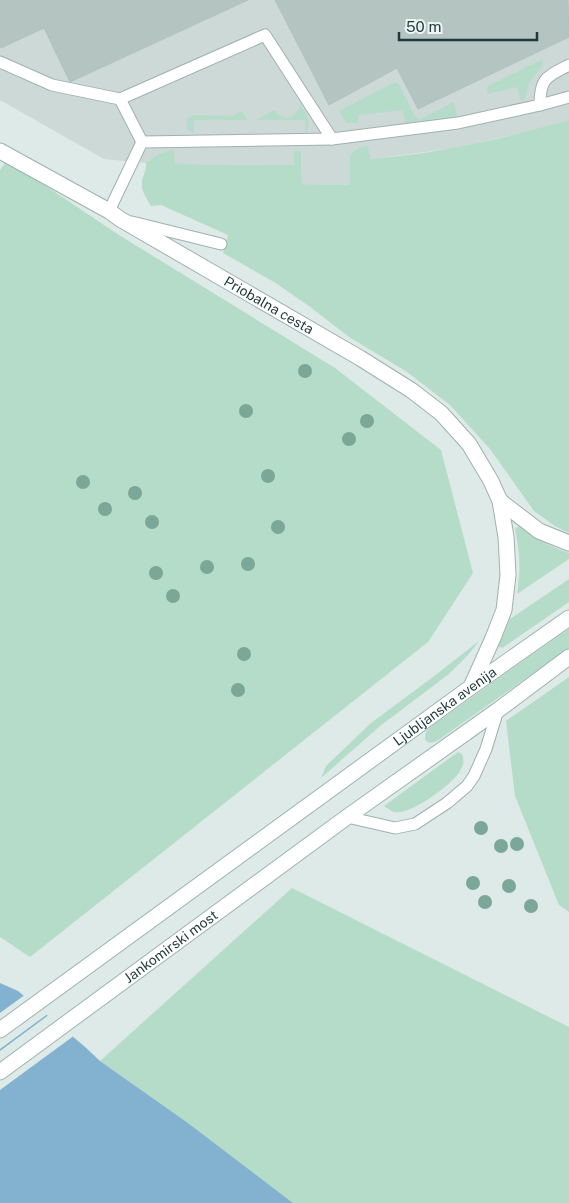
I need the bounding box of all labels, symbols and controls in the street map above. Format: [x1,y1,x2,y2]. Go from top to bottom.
scale bar [399,10,536,42]
text: 50 m [406,18,441,35]
street label: Priobalna cesta [221,273,316,337]
street label: Ljubljanska avenija [390,664,499,749]
street label: Jankomirski most [121,907,221,986]

